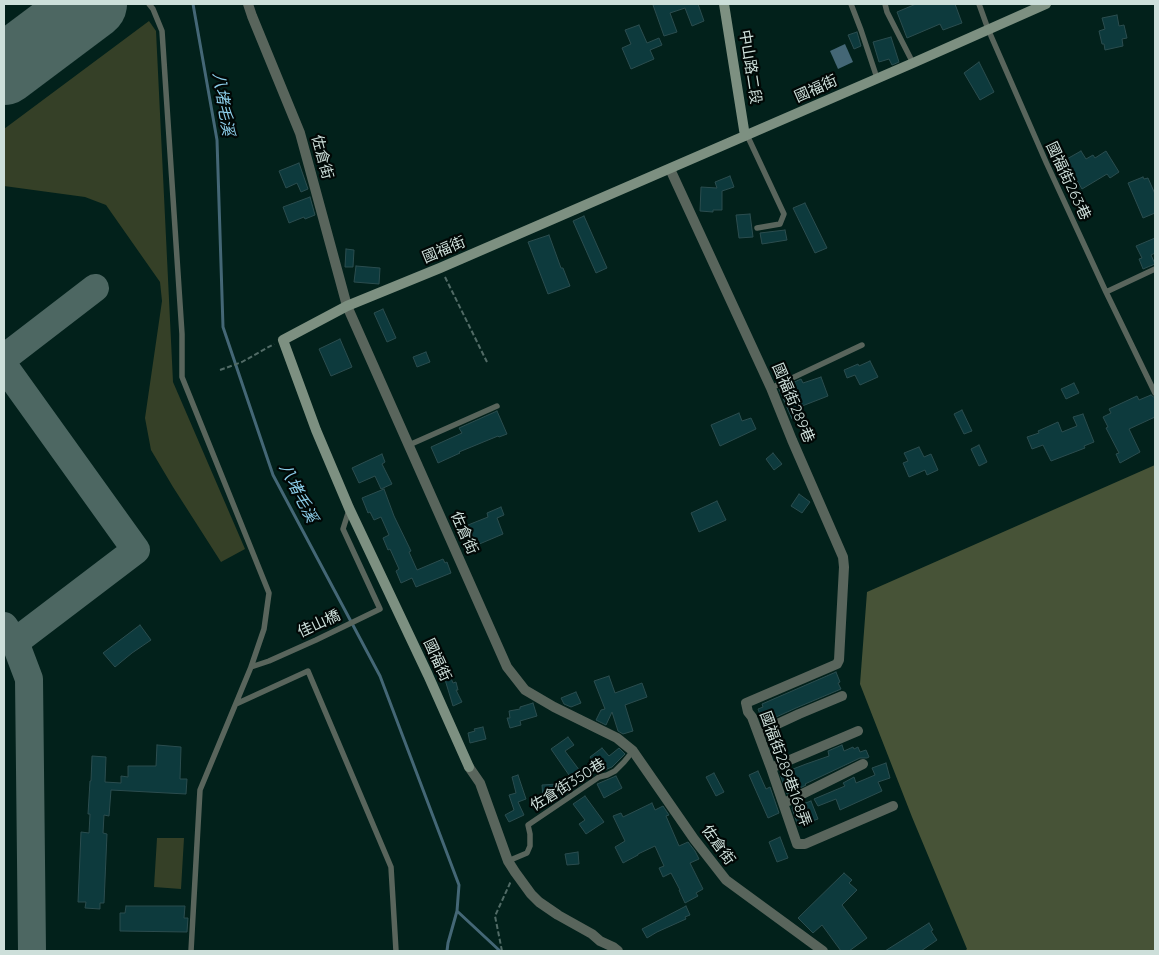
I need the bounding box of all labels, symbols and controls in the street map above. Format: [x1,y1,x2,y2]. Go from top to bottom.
street label: 中山路二段 [735,29,765,105]
water label: 八堵毛溪 [209,71,237,137]
street label: 國福街 [792,72,840,106]
street label: 佐倉街 [307,133,337,181]
street label: 國福街263巷 [1042,139,1094,223]
street label: 國福街 [420,233,468,267]
street label: 國福街289巷 [768,360,818,446]
water label: 八堵毛溪 [275,460,321,526]
street label: 佐倉街 [447,509,481,557]
street label: 佳山橋 [295,606,343,642]
street label: 國福街 [419,636,455,684]
street label: 國福街289巷168弄 [756,709,814,829]
street label: 佐倉街350巷 [527,755,609,815]
street label: 佐倉街 [697,822,739,868]

